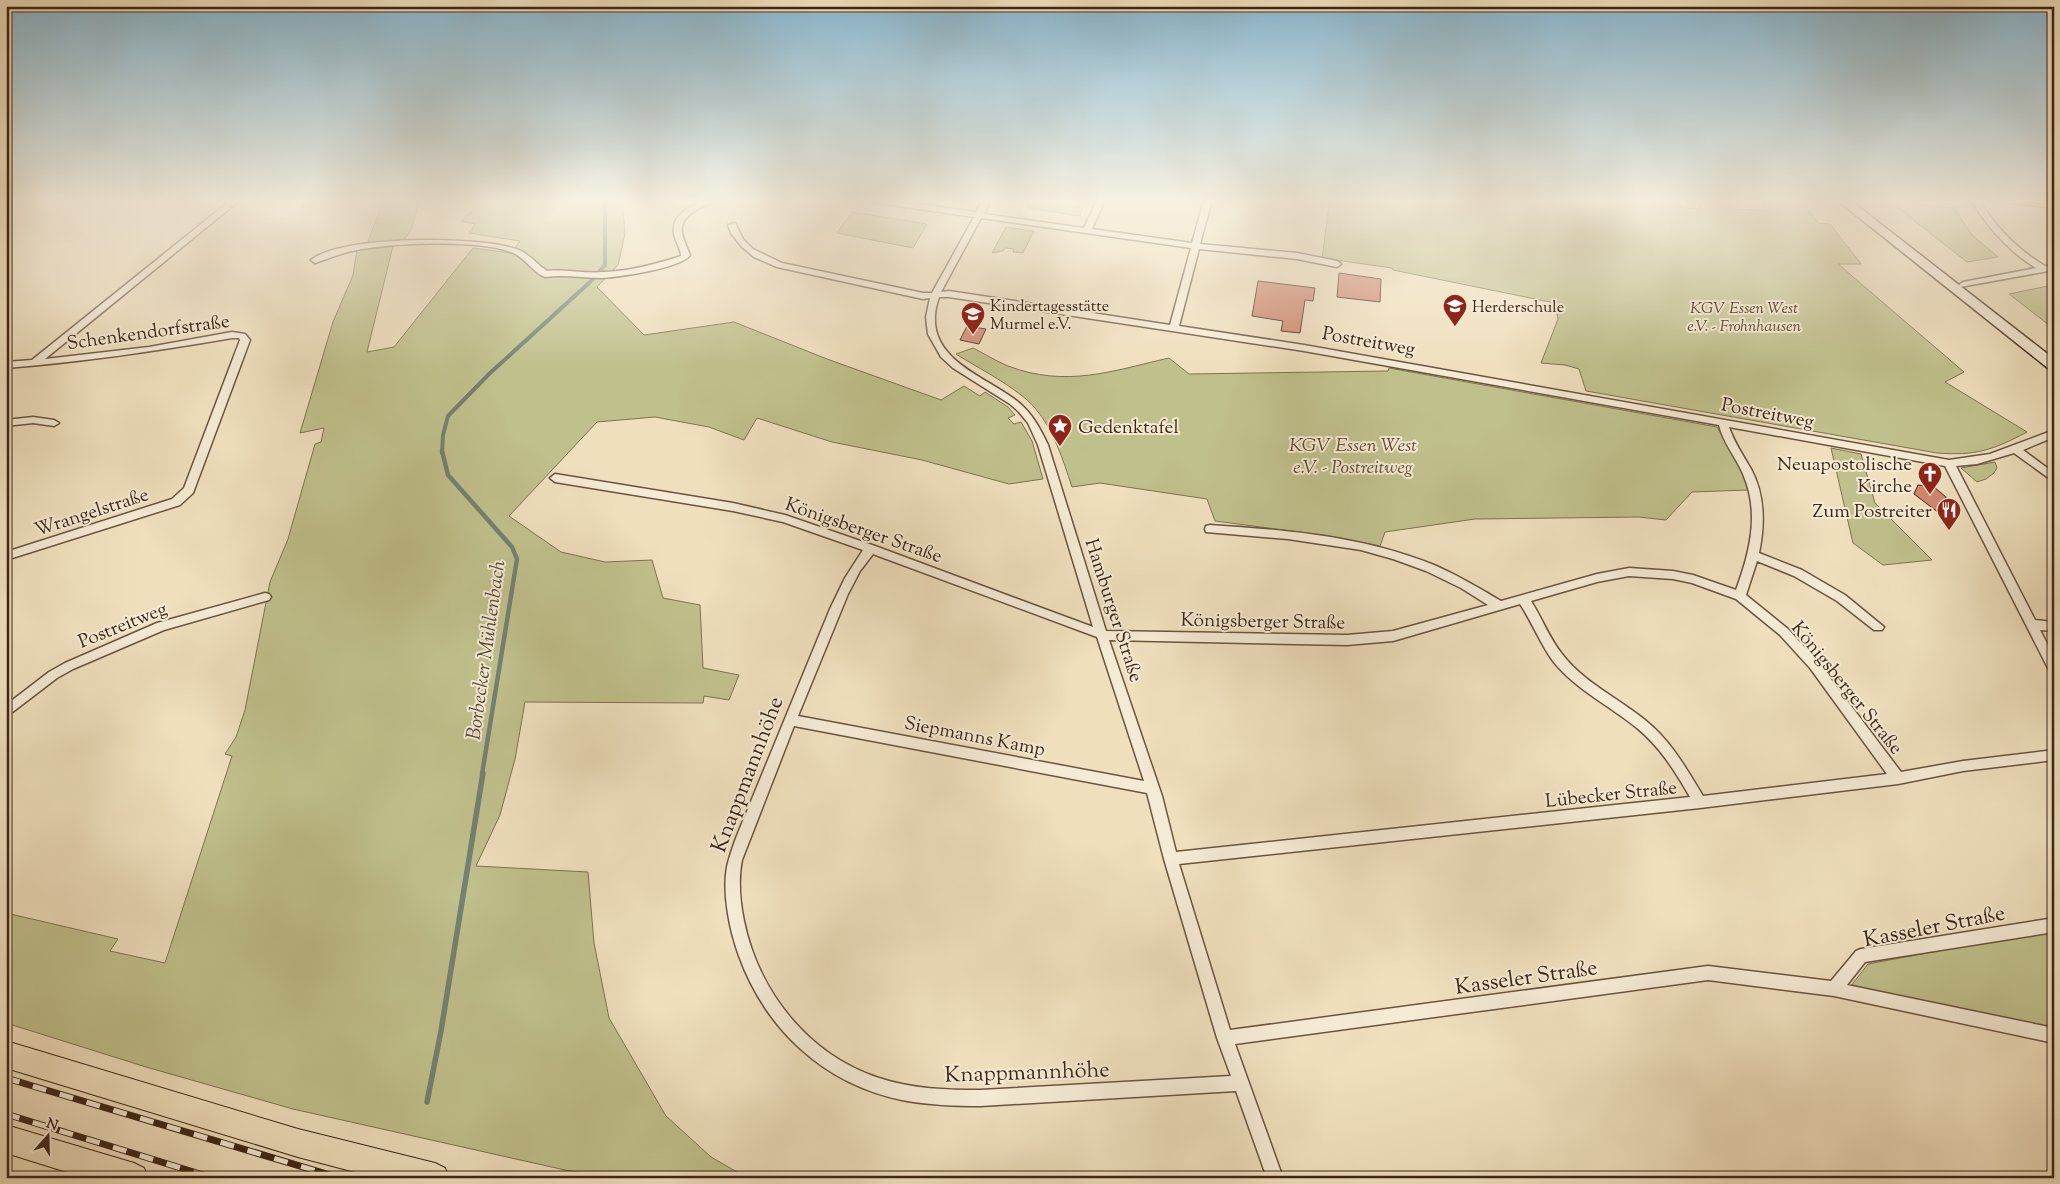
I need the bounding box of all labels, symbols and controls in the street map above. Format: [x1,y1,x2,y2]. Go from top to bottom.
school or university icon: Herderschule [1442,293,1468,327]
place label: Kindertagesstätte Murmel e.V. [990,296,1109,337]
place label: Herderschule [1472,297,1564,320]
park label: KGV Essen West e.V. - Frohnhausen [1687,298,1801,339]
school or university icon: Kindertagesstätte Murmel e.V. [960,301,986,335]
street label: Schenkendorfstraße [65,309,232,358]
street label: Postreitweg [1320,321,1417,364]
street label: Postreitweg [1719,392,1816,437]
place icon: Gedenktafel [1047,413,1073,447]
place label: Gedenktafel [1078,415,1179,442]
park label: KGV Essen West e.V. - Postreitweg [1289,433,1417,482]
place label: Neuapostolische Kirche [1777,452,1912,501]
church icon: Neuapostolische Kirche [1917,461,1943,495]
street label: Wrangelstraße [31,482,153,545]
street label: Königsberger Straße [781,492,946,571]
restaurant icon: Zum Postreiter [1936,497,1962,531]
place label: Zum Postreiter [1813,499,1932,526]
street label: Hamburger Straße [1077,535,1149,686]
water label: Borbecker Mühlenbach [461,558,514,742]
street label: Postreitweg [74,596,171,656]
street label: Königsberger Straße [1180,608,1346,637]
street label: Königsberger Straße [1784,616,1908,761]
street label: Knappmannhöhe [704,692,793,858]
street label: Siepmanns Kamp [902,711,1047,764]
street label: Lübecker Straße [1544,775,1679,816]
street label: Kasseler Straße [1861,899,2008,957]
street label: Kasseler Straße [1453,953,1600,1005]
street label: Knappmannhöhe [944,1055,1110,1093]
north arrow [22,1112,72,1162]
text: N [43,1114,60,1137]

